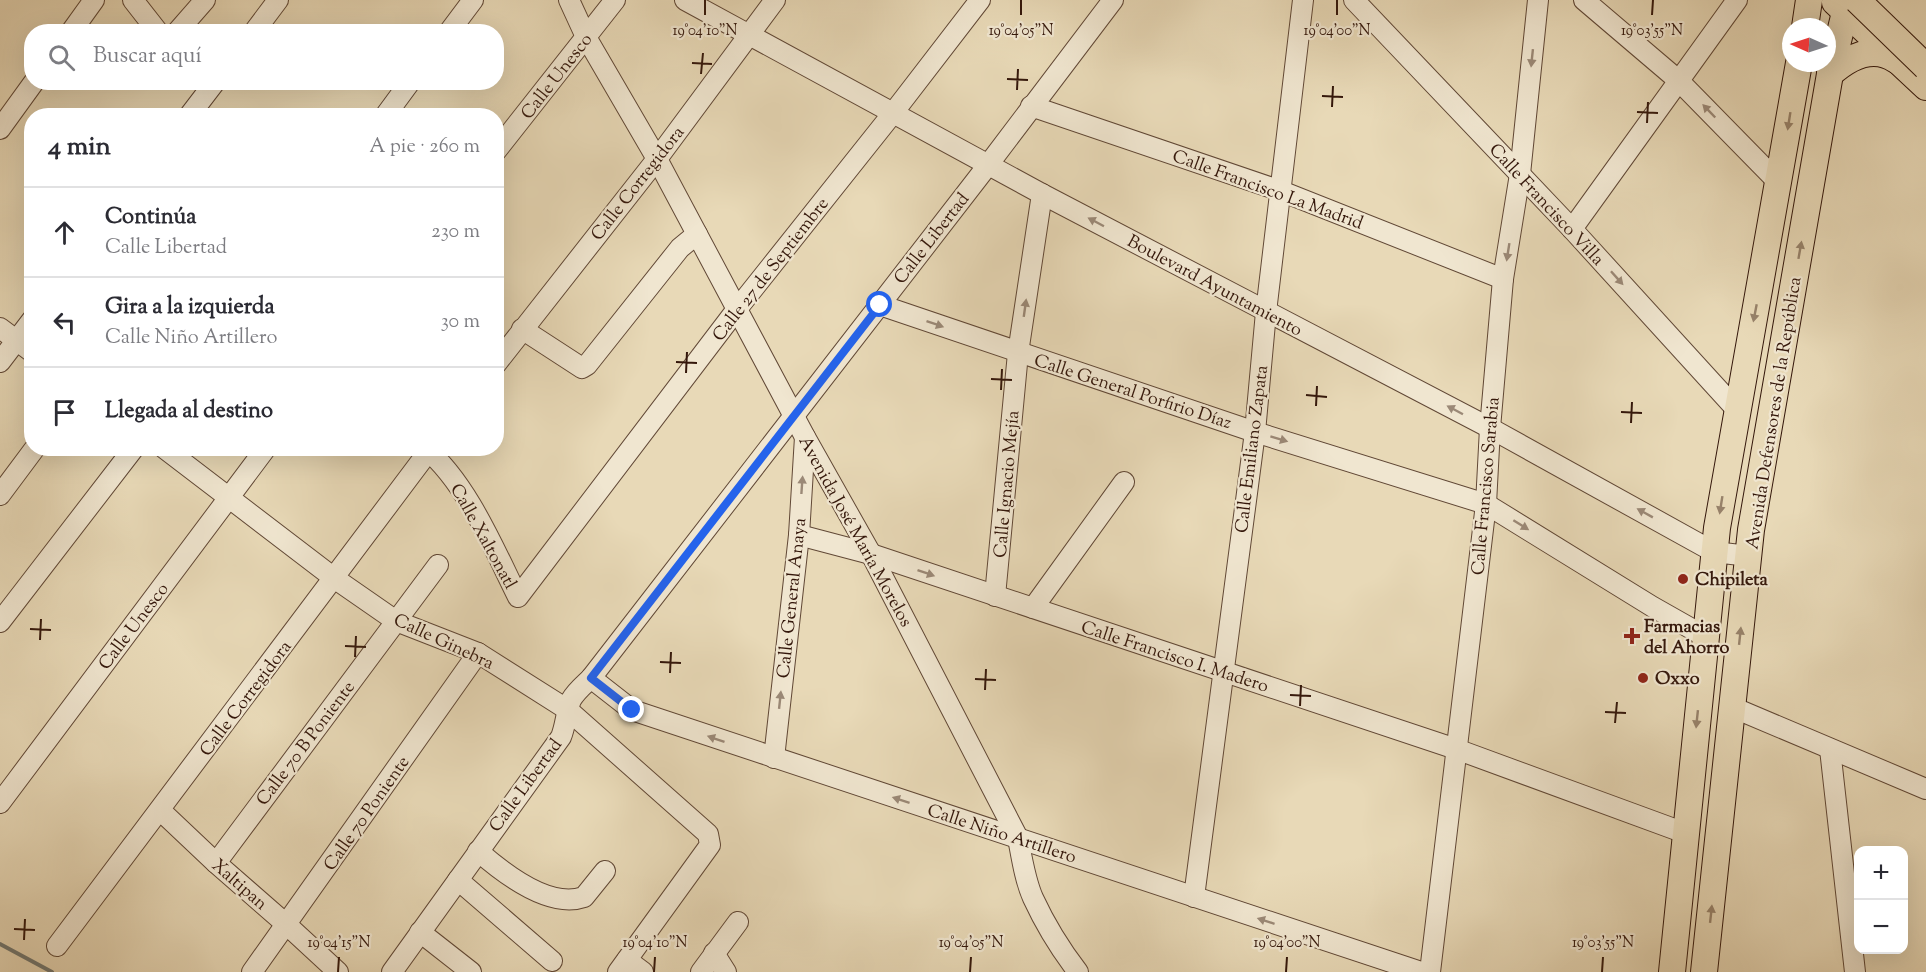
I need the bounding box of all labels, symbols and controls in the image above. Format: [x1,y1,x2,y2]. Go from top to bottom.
north arrow [1782,18,1836,72]
text: 19°04'10"N [673,21,738,42]
text: 19°04'05"N [989,21,1053,42]
text: 19°04'00"N [1303,21,1371,42]
text: 19°03'55"N [1621,21,1683,42]
search box [24,24,504,90]
street label: Calle Unesco [516,28,600,126]
icon: search [45,41,78,74]
text: Buscar aquí [93,41,202,73]
one-way arrow [1527,49,1537,68]
one-way arrow [1702,104,1716,119]
one-way arrow [1785,111,1794,130]
street label: Calle Corregidora [586,121,692,247]
text: 4 min [48,129,111,166]
text: A pie · 260 m [369,133,480,162]
street label: Calle Francisco Villa [1482,138,1609,272]
street label: Calle Francisco La Madrid [1168,144,1366,238]
street label: Calle Libertad [889,188,977,290]
street label: Calle 27 de Septiembre [707,193,836,348]
text: Continúa [105,202,196,234]
icon: ahead [48,216,81,249]
text: 230 m [431,218,480,247]
one-way arrow [1087,218,1105,228]
street label: Boulevard Ayuntamiento [1122,229,1307,344]
text: Calle Libertad [105,234,227,263]
one-way arrow [1796,240,1805,259]
one-way arrow [1503,242,1512,261]
one-way arrow [1610,270,1623,285]
street label: Avenida Defensores de la República [1741,275,1809,552]
route start [866,291,892,317]
text: Gira a la izquierda [105,292,275,324]
one-way arrow [1020,299,1029,318]
one-way arrow [1750,303,1759,322]
icon: left [48,306,81,339]
text: 30 m [441,308,480,337]
one-way arrow [926,319,944,329]
text: Calle Niño Artillero [105,324,278,353]
street label: Calle General Porfirio Díaz [1030,349,1235,437]
street label: Calle Emiliano Zapata [1230,364,1276,535]
icon: arrive [48,396,81,429]
text: Llegada al destino [105,396,273,428]
street label: Calle Francisco Sarabia [1466,396,1508,576]
one-way arrow [1446,405,1463,415]
street label: Calle Ignacio Mejía [989,409,1027,559]
street label: Avenida José María Morelos [791,432,918,632]
one-way arrow [1270,435,1288,444]
one-way arrow [797,476,806,495]
street label: Calle Xaltonatl [442,479,522,595]
one-way arrow [1716,495,1725,514]
one-way arrow [1636,508,1653,518]
street label: Calle General Anaya [772,517,814,680]
one-way arrow [1513,520,1529,531]
place label: Chipileta [1695,568,1769,594]
one-way arrow [917,569,935,579]
marker: Chipileta [1676,572,1690,586]
street label: Calle Unesco [93,578,176,676]
street label: Calle Ginebra [389,608,498,677]
street label: Calle Francisco I. Madero [1077,615,1272,701]
place label: Farmacias del Ahorro [1644,615,1729,662]
one-way arrow [1735,627,1745,646]
marker: Farmacias del Ahorro [1625,629,1639,643]
street label: Calle Corregidora [194,636,299,763]
place label: Oxxo [1655,667,1700,693]
marker: Oxxo [1636,671,1650,685]
street label: Calle 70 B Poniente [251,676,362,812]
one-way arrow [776,691,785,710]
route end [618,696,644,722]
one-way arrow [1692,710,1702,729]
one-way arrow [707,733,725,743]
street label: Calle Libertad [484,734,569,838]
street label: Calle 70 Poniente [318,751,417,877]
one-way arrow [892,795,910,804]
street label: Calle Niño Artillero [924,799,1079,871]
map controls [1854,846,1908,954]
button: + [1854,846,1908,900]
street label: Xaltipan [205,854,273,917]
button: − [1854,900,1908,954]
one-way arrow [1706,904,1715,923]
one-way arrow [1257,915,1275,925]
text: 19°04'15"N [308,933,370,954]
text: 19°04'10"N [623,933,688,954]
text: 19°04'05"N [939,933,1003,954]
text: 19°04'00"N [1253,933,1321,954]
text: 19°03'55"N [1572,933,1634,954]

